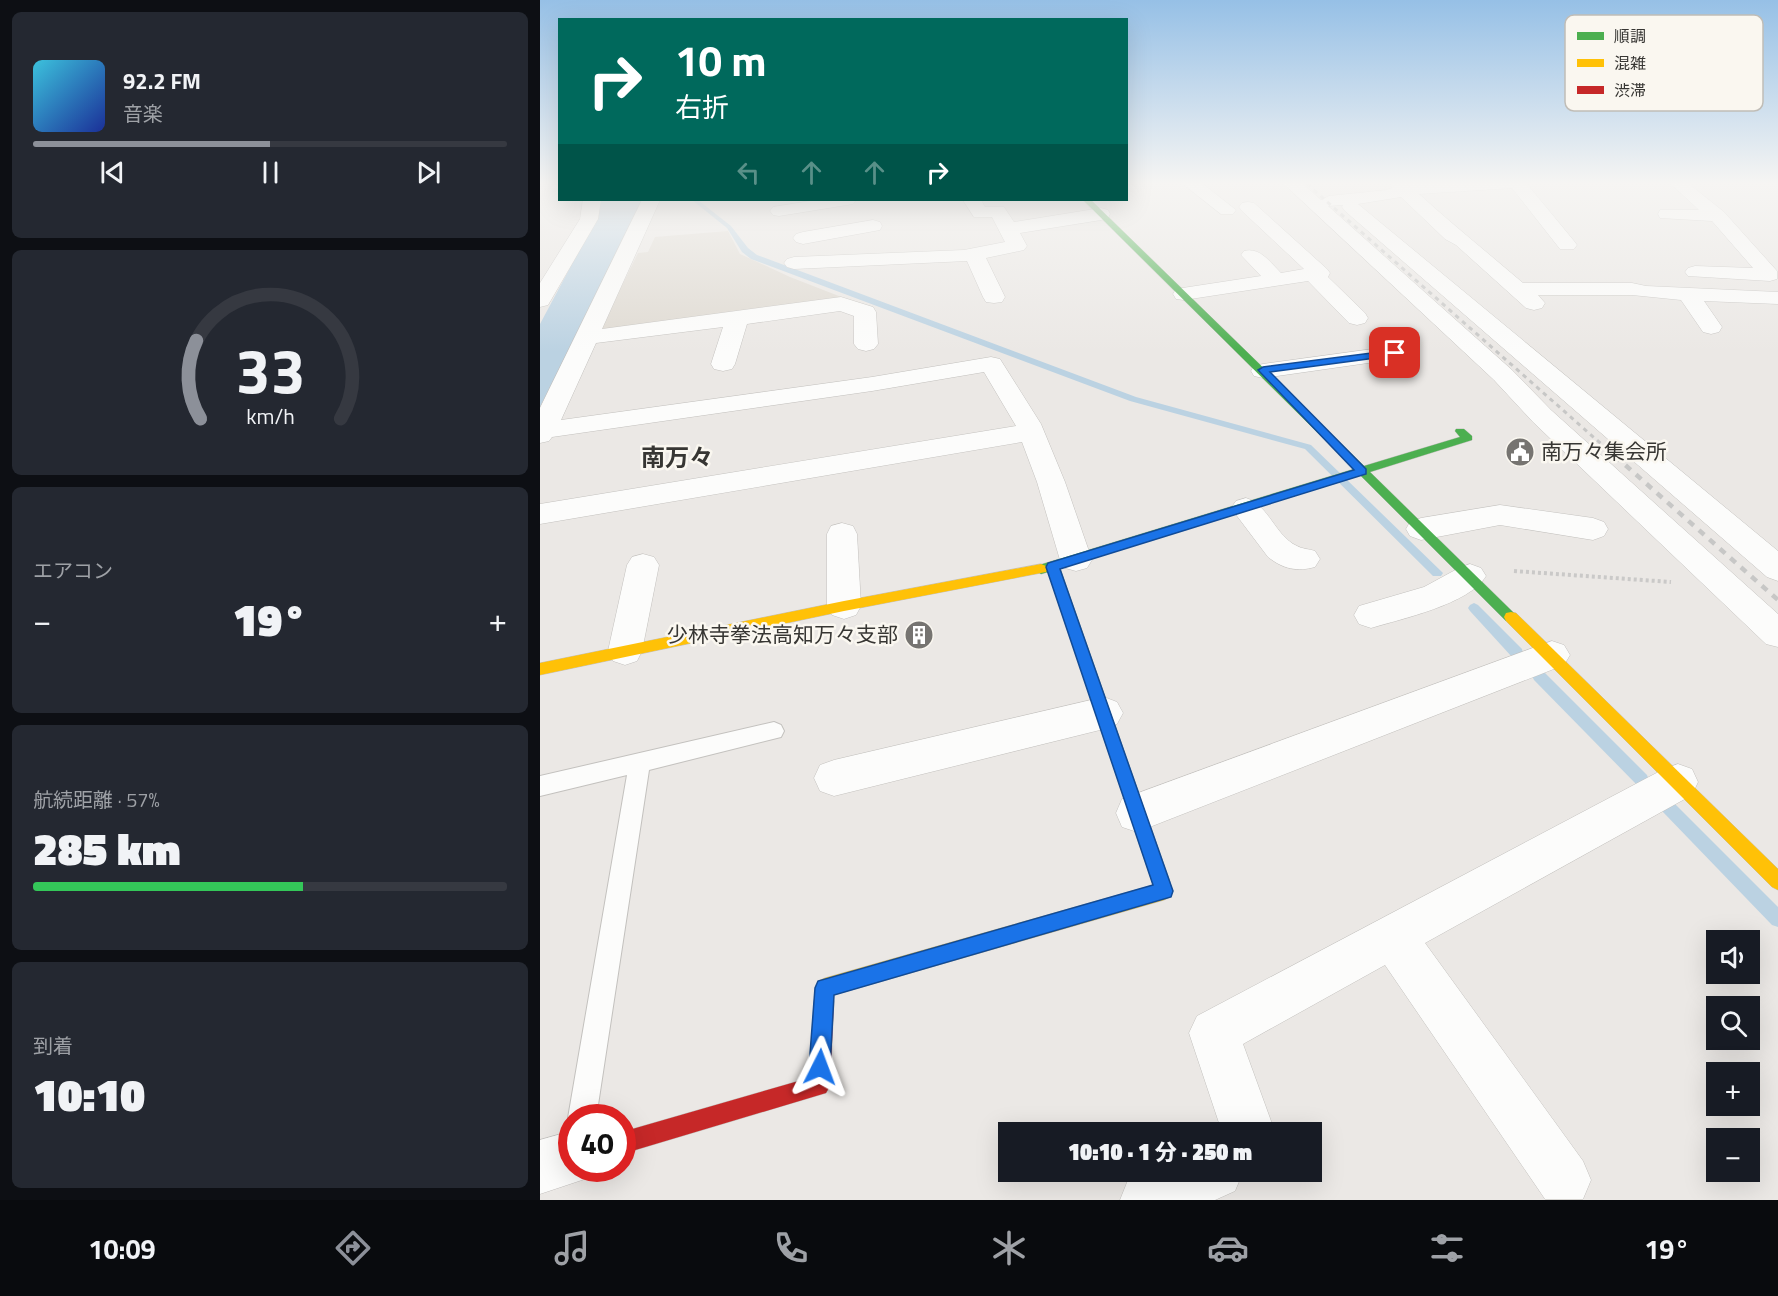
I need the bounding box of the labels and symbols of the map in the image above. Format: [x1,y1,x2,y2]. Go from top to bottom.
legend [1565,15,1763,111]
text: 順調 [1614,24,1646,48]
text: 混雑 [1614,51,1646,75]
text: 渋滞 [1614,78,1646,102]
pin [1369,327,1420,378]
place label: 南万々集会所 [1541,435,1667,467]
public building icon: 南万々集会所 [1504,436,1536,468]
district label: 南万々 [641,439,713,475]
place label: 少林寺拳法高知万々支部 [667,618,898,650]
building icon: 少林寺拳法高知万々支部 [903,619,935,651]
position arrow [788,1035,852,1099]
speed limit sign: 40 [558,1104,636,1182]

